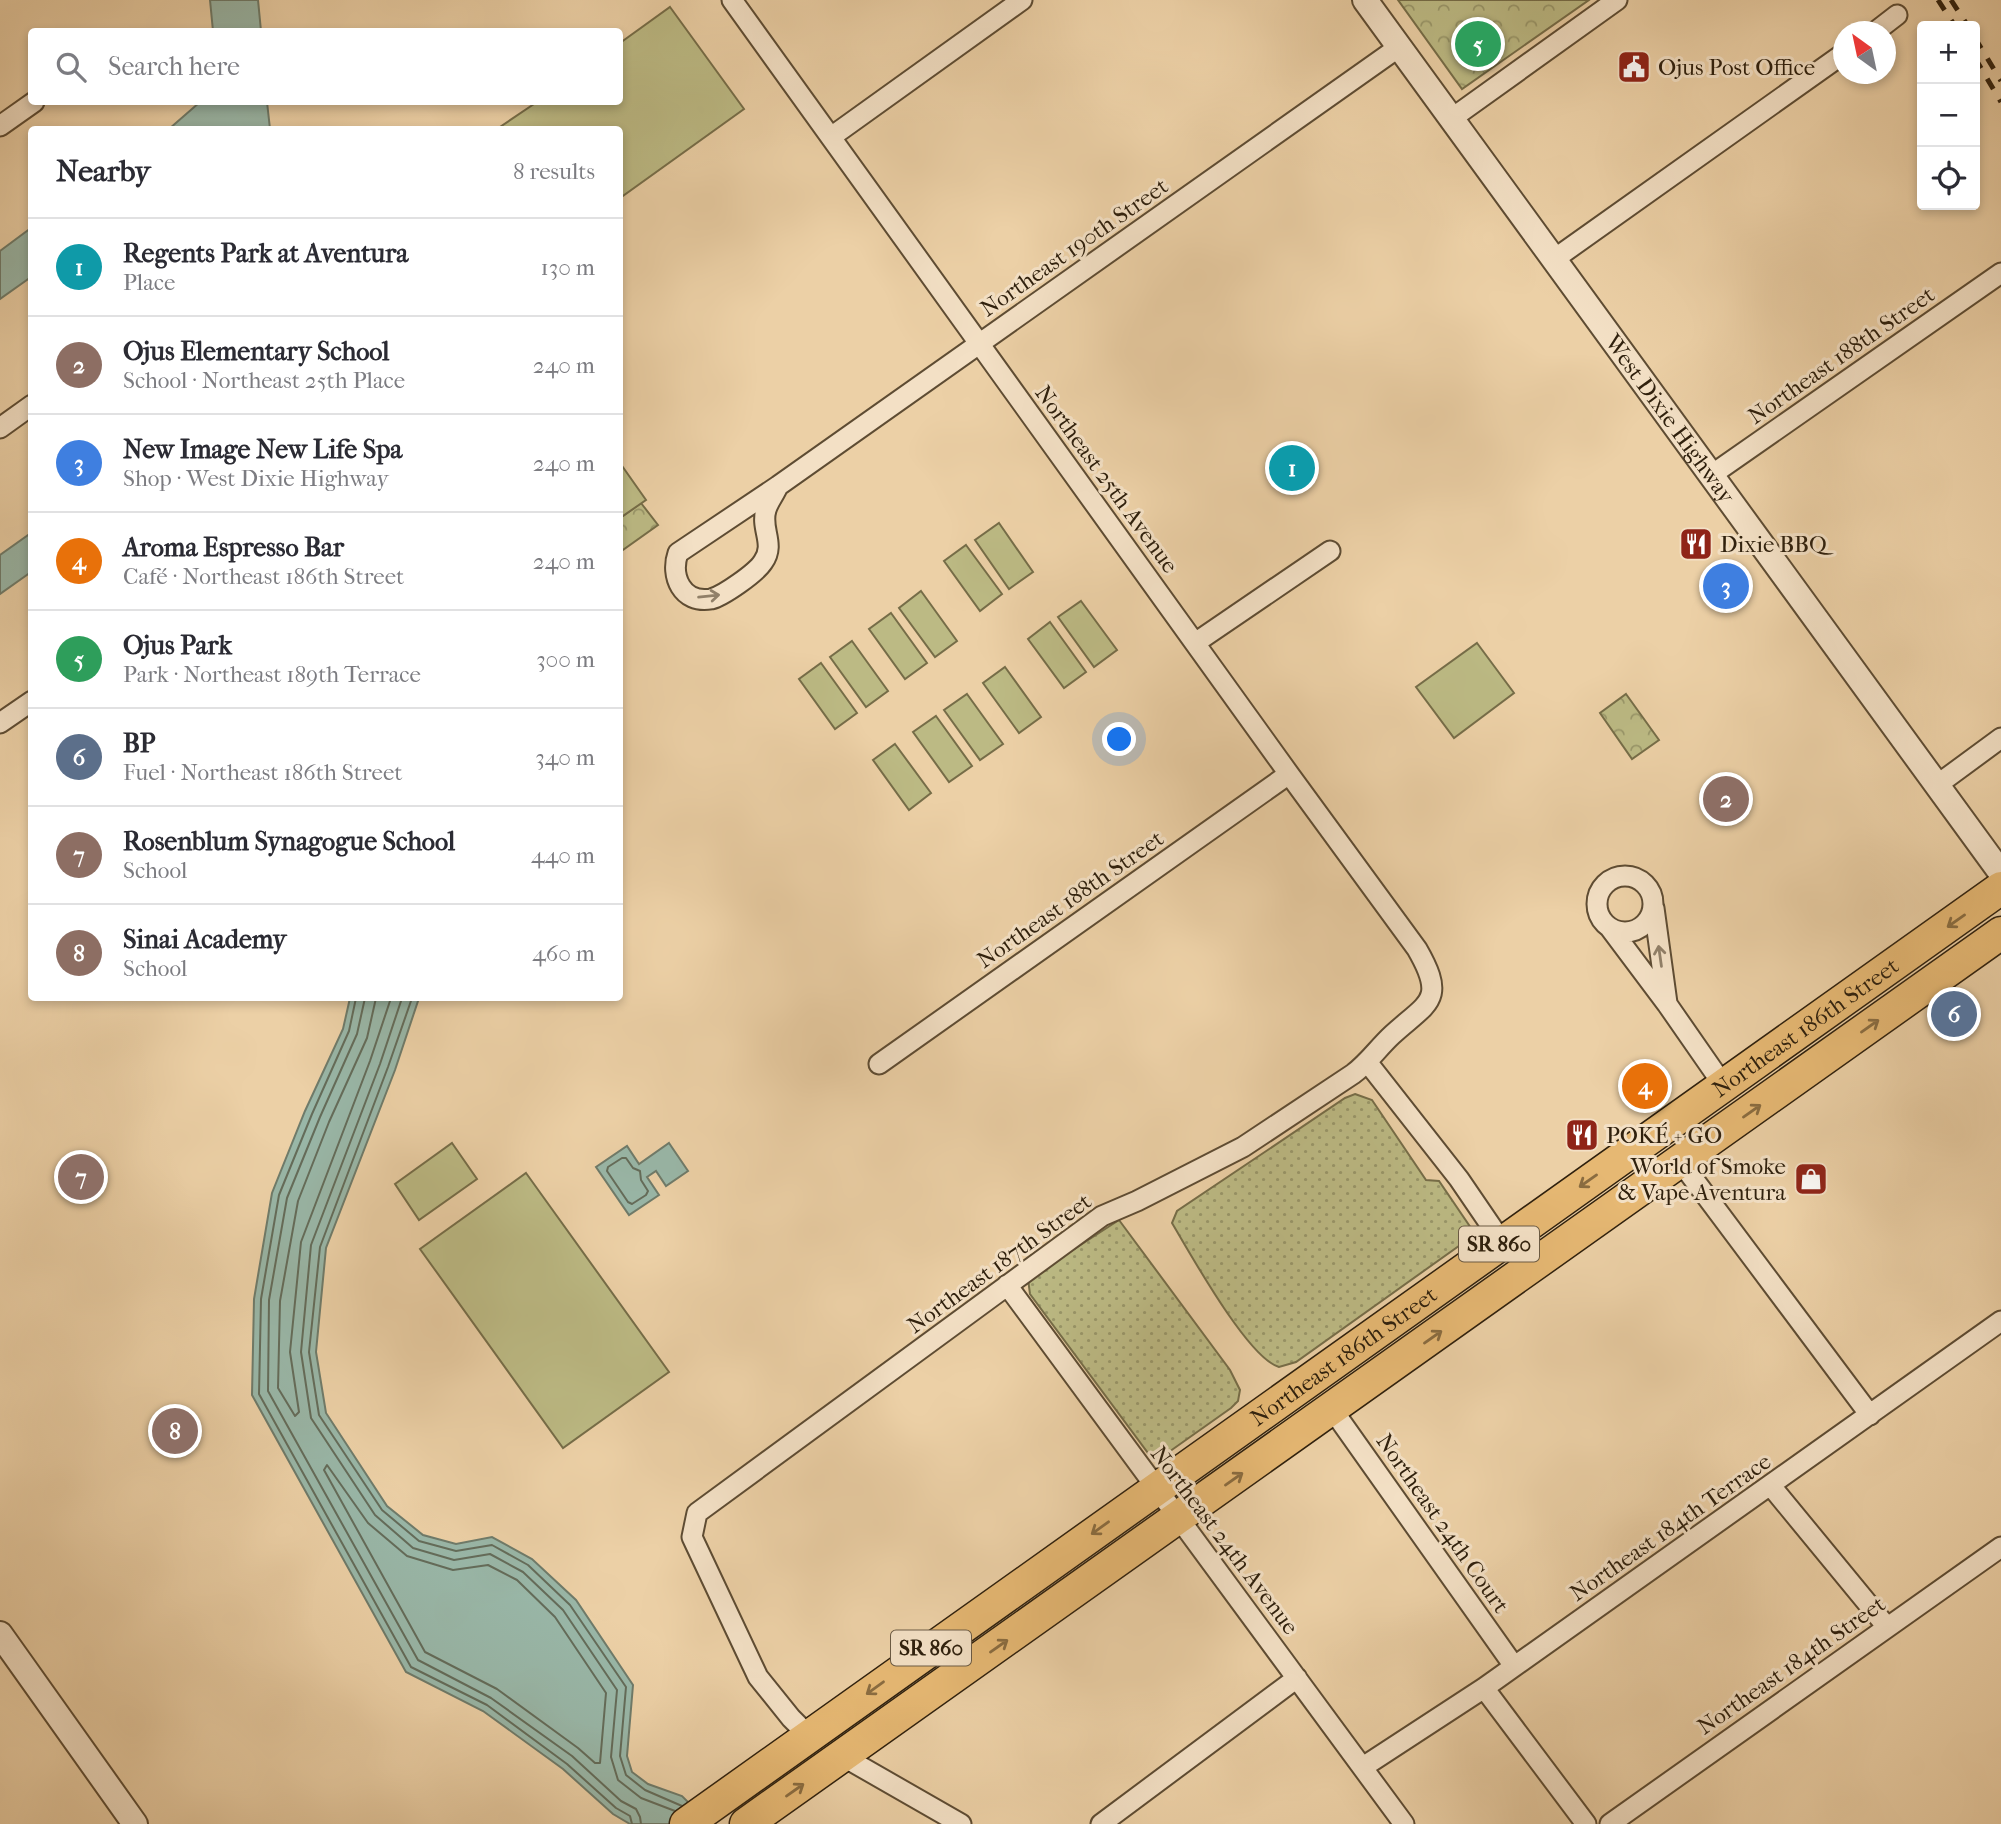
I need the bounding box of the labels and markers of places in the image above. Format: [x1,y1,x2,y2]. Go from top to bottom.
pin: 5 [1455,18,1501,70]
public building icon: Ojus Post Office [1615,48,1653,86]
place label: Ojus Post Office [1658,54,1815,81]
pin: 1 [1269,442,1315,494]
restaurant icon: Dixie BBQ [1677,525,1715,563]
place label: Dixie BBQ [1720,531,1834,558]
pin: 3 [1703,560,1749,612]
pin: 2 [1703,773,1749,825]
pin: 6 [1931,988,1977,1040]
pin: 4 [1622,1060,1668,1112]
restaurant icon: POKÉ + GO [1563,1116,1601,1154]
place label: POKÉ + GO [1606,1122,1722,1149]
pin: 7 [58,1151,104,1203]
place label: World of Smoke & Vape Aventura [1618,1153,1786,1206]
shop icon: World of Smoke & Vape Aventura [1792,1160,1830,1198]
pin: 8 [152,1405,198,1457]

